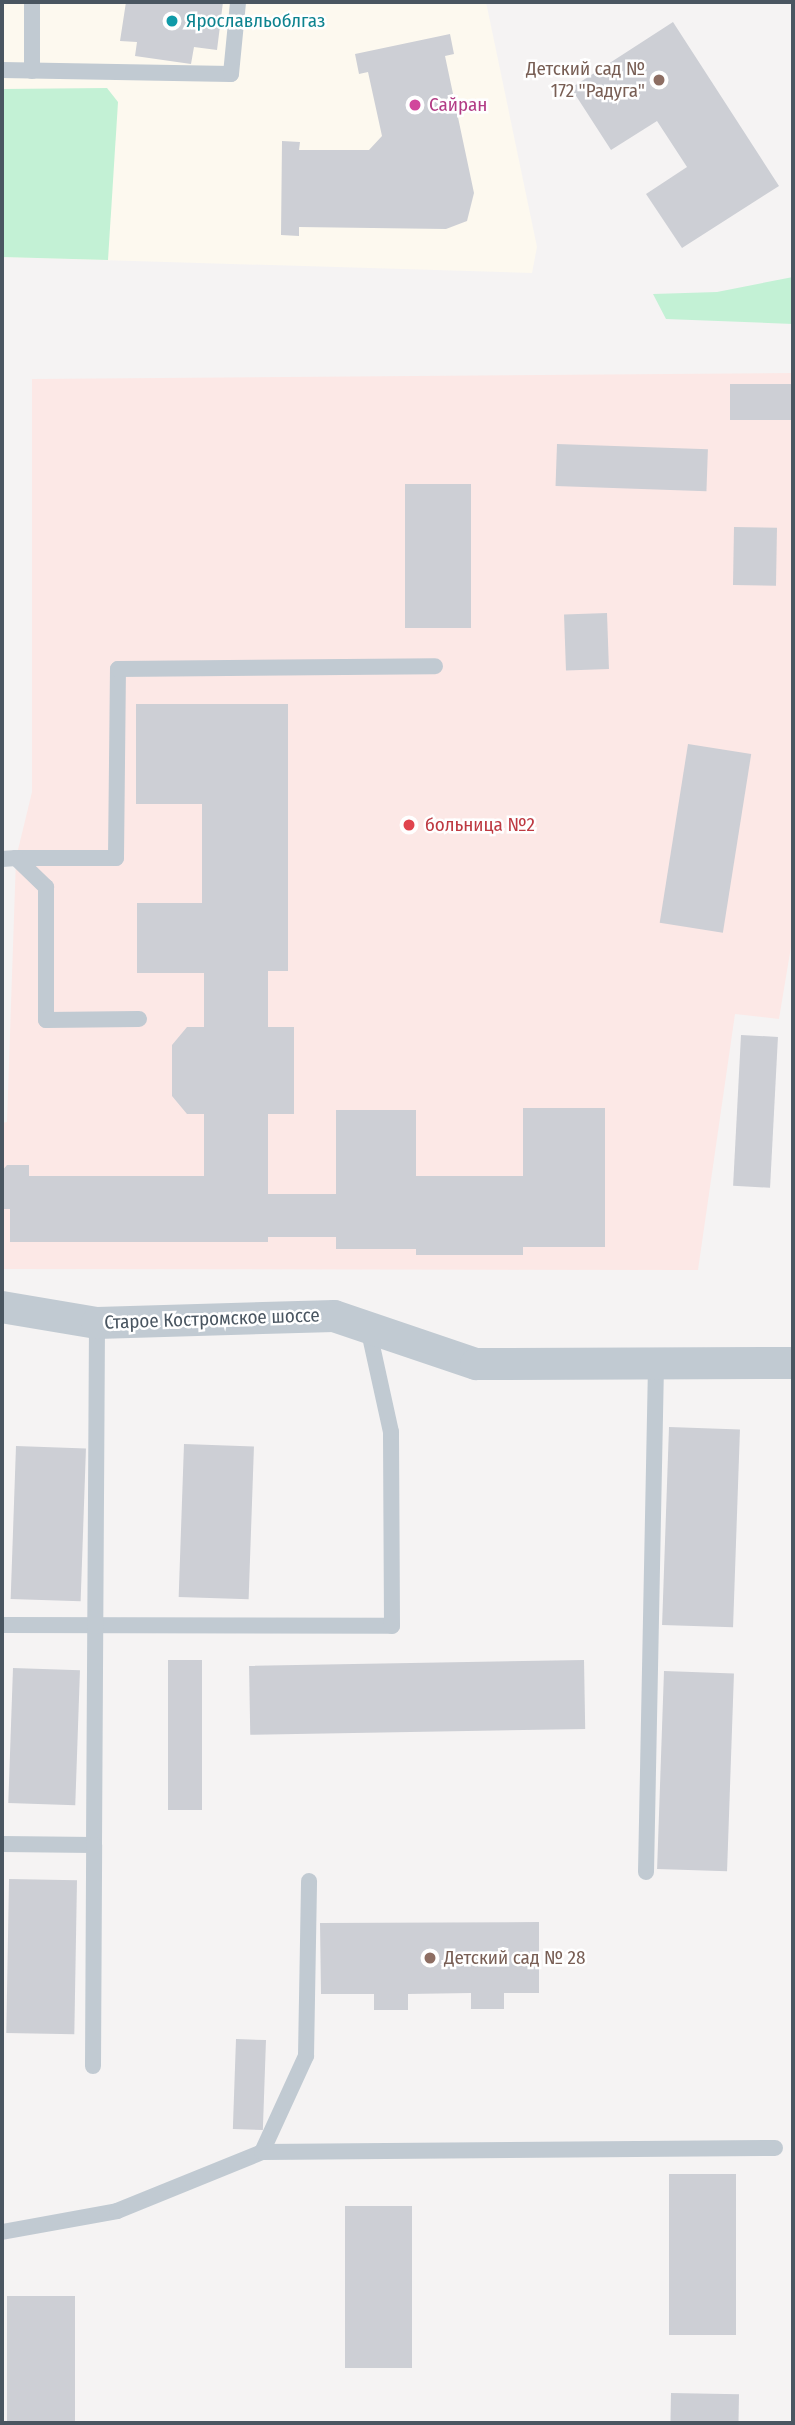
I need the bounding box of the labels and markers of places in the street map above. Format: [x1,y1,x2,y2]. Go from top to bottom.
place label: Ярославльоблгаз [186,10,326,32]
marker: Ярославльоблгаз [164,13,180,29]
place label: Детский сад № 172 "Радуга" [526,58,645,102]
marker: Детский сад № 172 "Радуга" [651,72,667,88]
place label: Сайран [429,94,487,116]
marker: Сайран [407,97,423,113]
place label: больница №2 [425,814,535,836]
marker: больница №2 [399,815,419,835]
place label: Детский сад № 28 [444,1947,585,1969]
marker: Детский сад № 28 [422,1950,438,1966]

